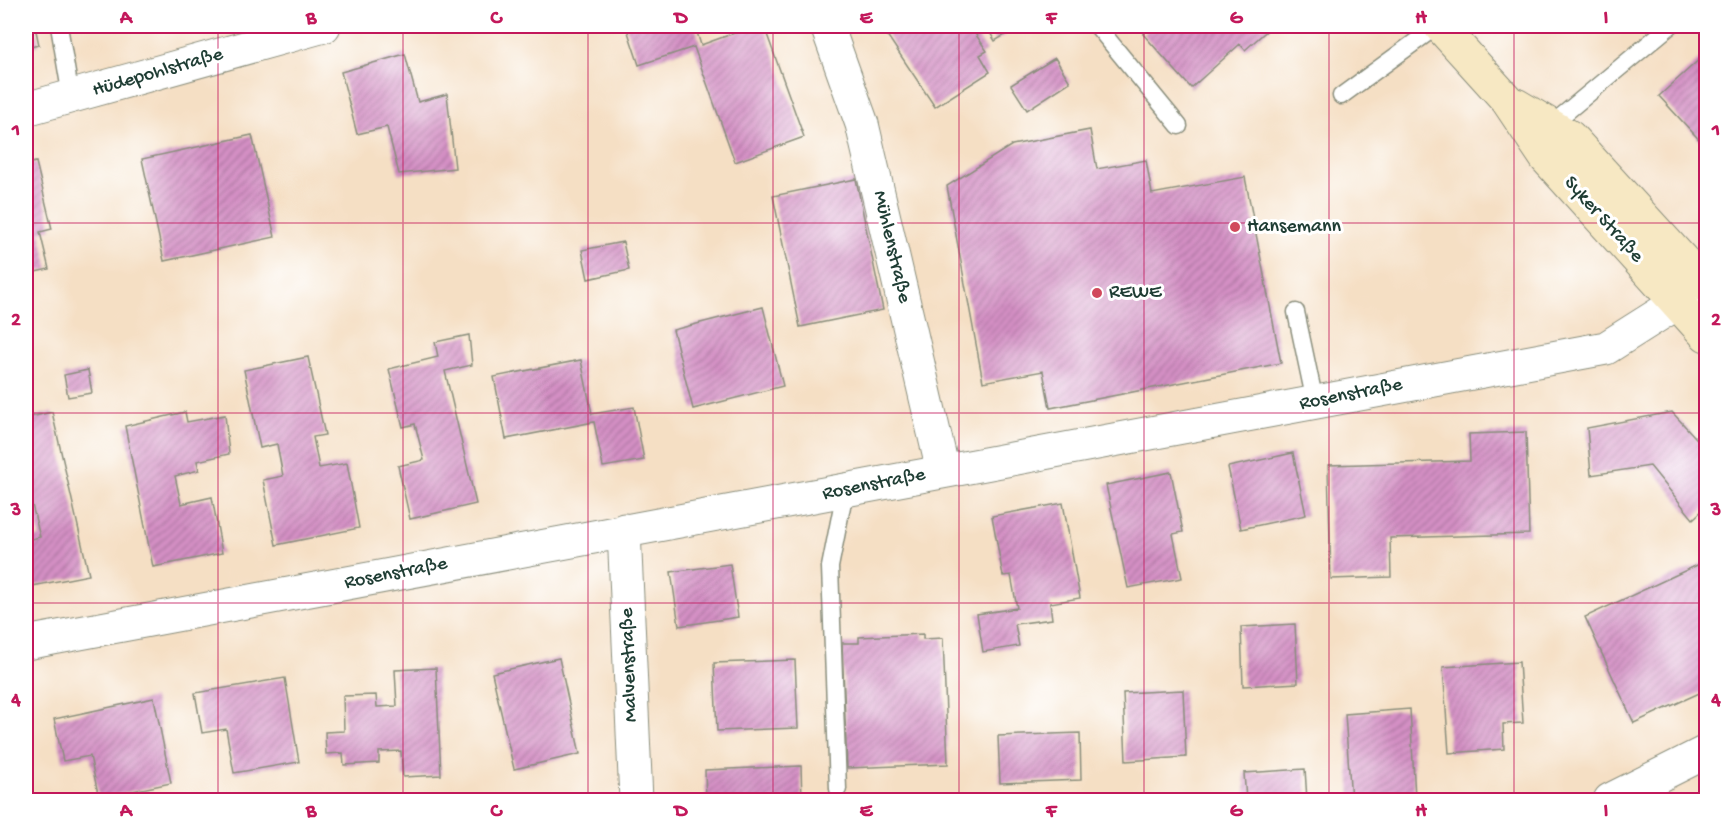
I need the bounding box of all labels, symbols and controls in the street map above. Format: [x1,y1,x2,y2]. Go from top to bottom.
text: A [119,8,134,31]
text: B [305,8,317,31]
text: C [490,8,504,31]
text: D [672,8,688,31]
text: E [860,8,874,31]
text: F [1045,8,1058,31]
text: G [1230,8,1244,31]
text: H [1415,8,1427,31]
text: I [1604,8,1609,31]
street label: Hüdepohlstraße [90,43,226,103]
text: 1 [11,120,20,143]
text: 1 [1711,120,1720,143]
street label: Syker Straße [1558,172,1648,268]
street label: Mühlenstraße [867,189,915,306]
place label: Hansemann [1247,216,1342,239]
marker: Hansemann [1228,220,1242,234]
place label: REWE [1109,282,1163,305]
marker: REWE [1090,286,1104,300]
text: 2 [11,310,21,333]
text: 2 [1711,310,1721,333]
street label: Rosenstraße [1298,374,1405,416]
street label: Rosenstraße [821,464,928,506]
text: 3 [10,500,21,523]
text: 3 [1710,500,1721,523]
street label: Rosenstraße [343,553,450,595]
street label: Malvenstraße [616,607,643,722]
text: 4 [10,690,21,713]
text: 4 [1710,690,1721,713]
text: A [119,801,134,824]
text: B [305,801,317,824]
text: C [490,801,504,824]
text: D [672,801,688,824]
text: E [860,801,874,824]
text: F [1045,801,1058,824]
text: G [1230,801,1244,824]
text: H [1415,801,1427,824]
text: I [1604,801,1609,824]

